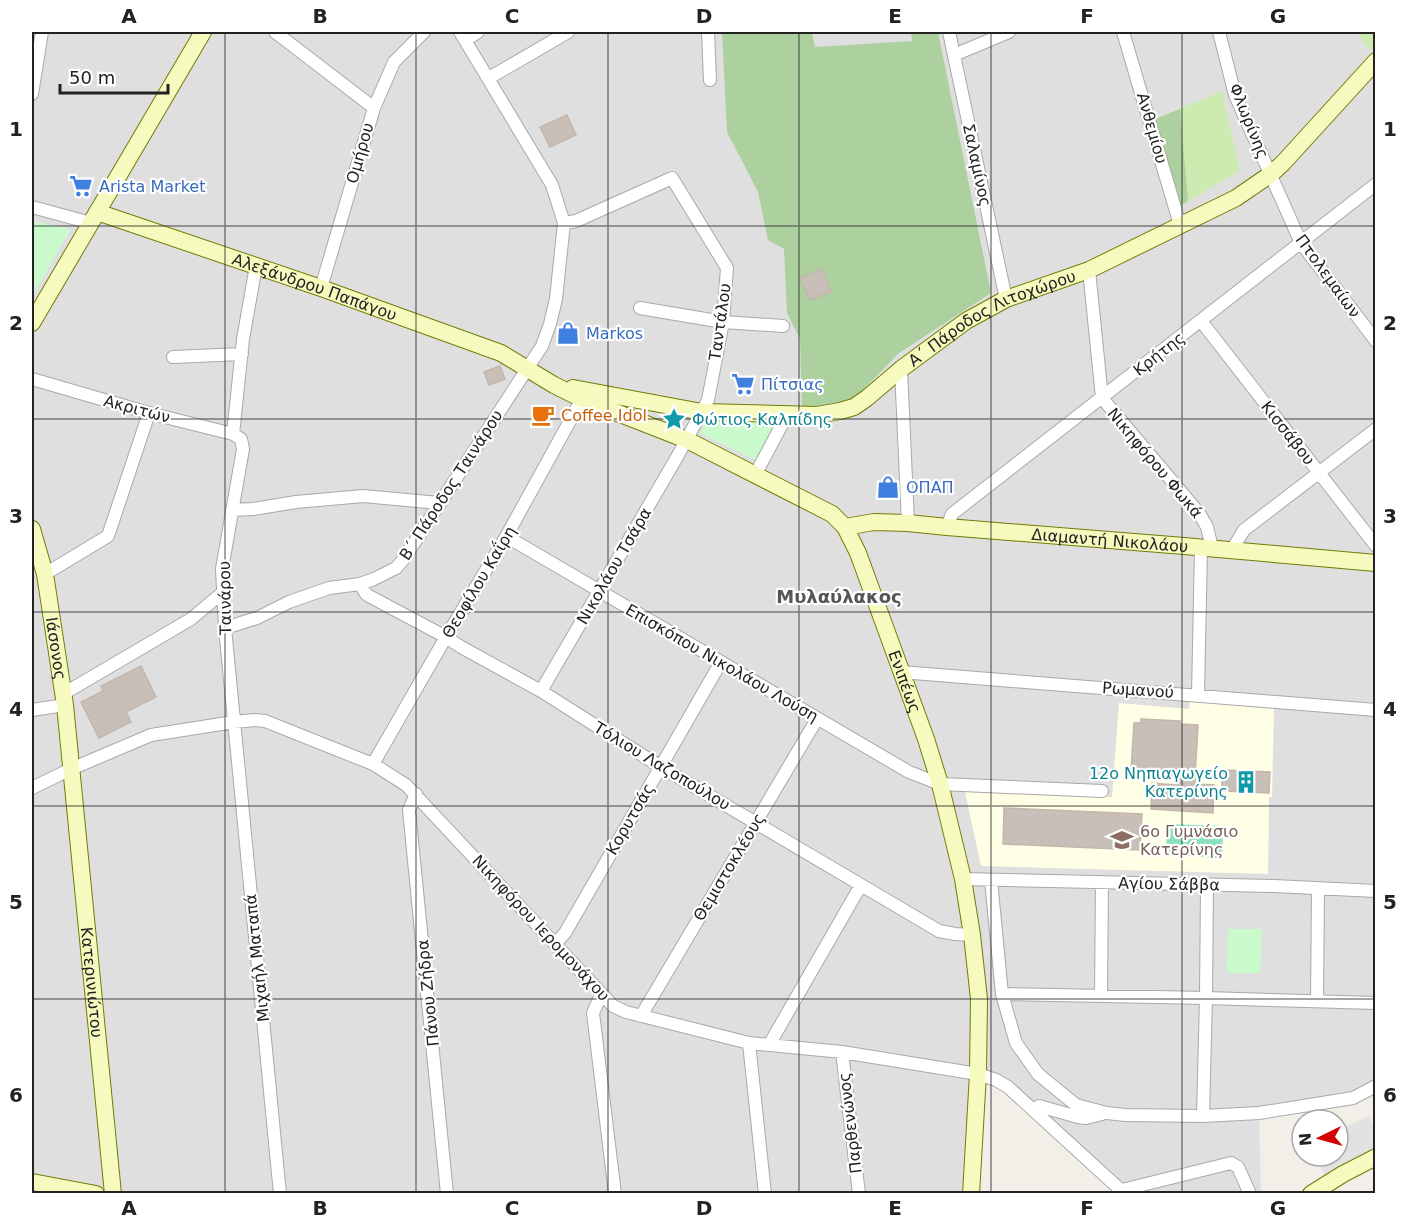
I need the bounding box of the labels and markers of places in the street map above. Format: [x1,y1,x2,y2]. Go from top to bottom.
supermarket icon: Arista Market [68,173,94,199]
place label: Arista Market [99,177,205,196]
shop icon: Markos [555,320,581,346]
place label: Markos [586,324,643,343]
supermarket icon: Πίτσιας [730,371,756,397]
place label: Πίτσιας [761,375,824,394]
cafe icon: Coffee Idol [530,402,556,428]
place label: Coffee Idol [561,406,647,425]
place icon: Φώτιος Καλπίδης [661,406,687,432]
place label: Φώτιος Καλπίδης [692,410,832,429]
shop icon: ΟΠΑΠ [875,474,901,500]
place label: ΟΠΑΠ [906,478,954,497]
place label: 12ο Νηπιαγωγείο Κατερίνης [1089,764,1228,801]
building icon: 12ο Νηπιαγωγείο Κατερίνης [1233,769,1259,795]
place label: 6ο Γυμνάσιο Κατερίνης [1140,822,1238,859]
school or university icon: 6ο Γυμνάσιο Κατερίνης [1109,827,1135,853]

